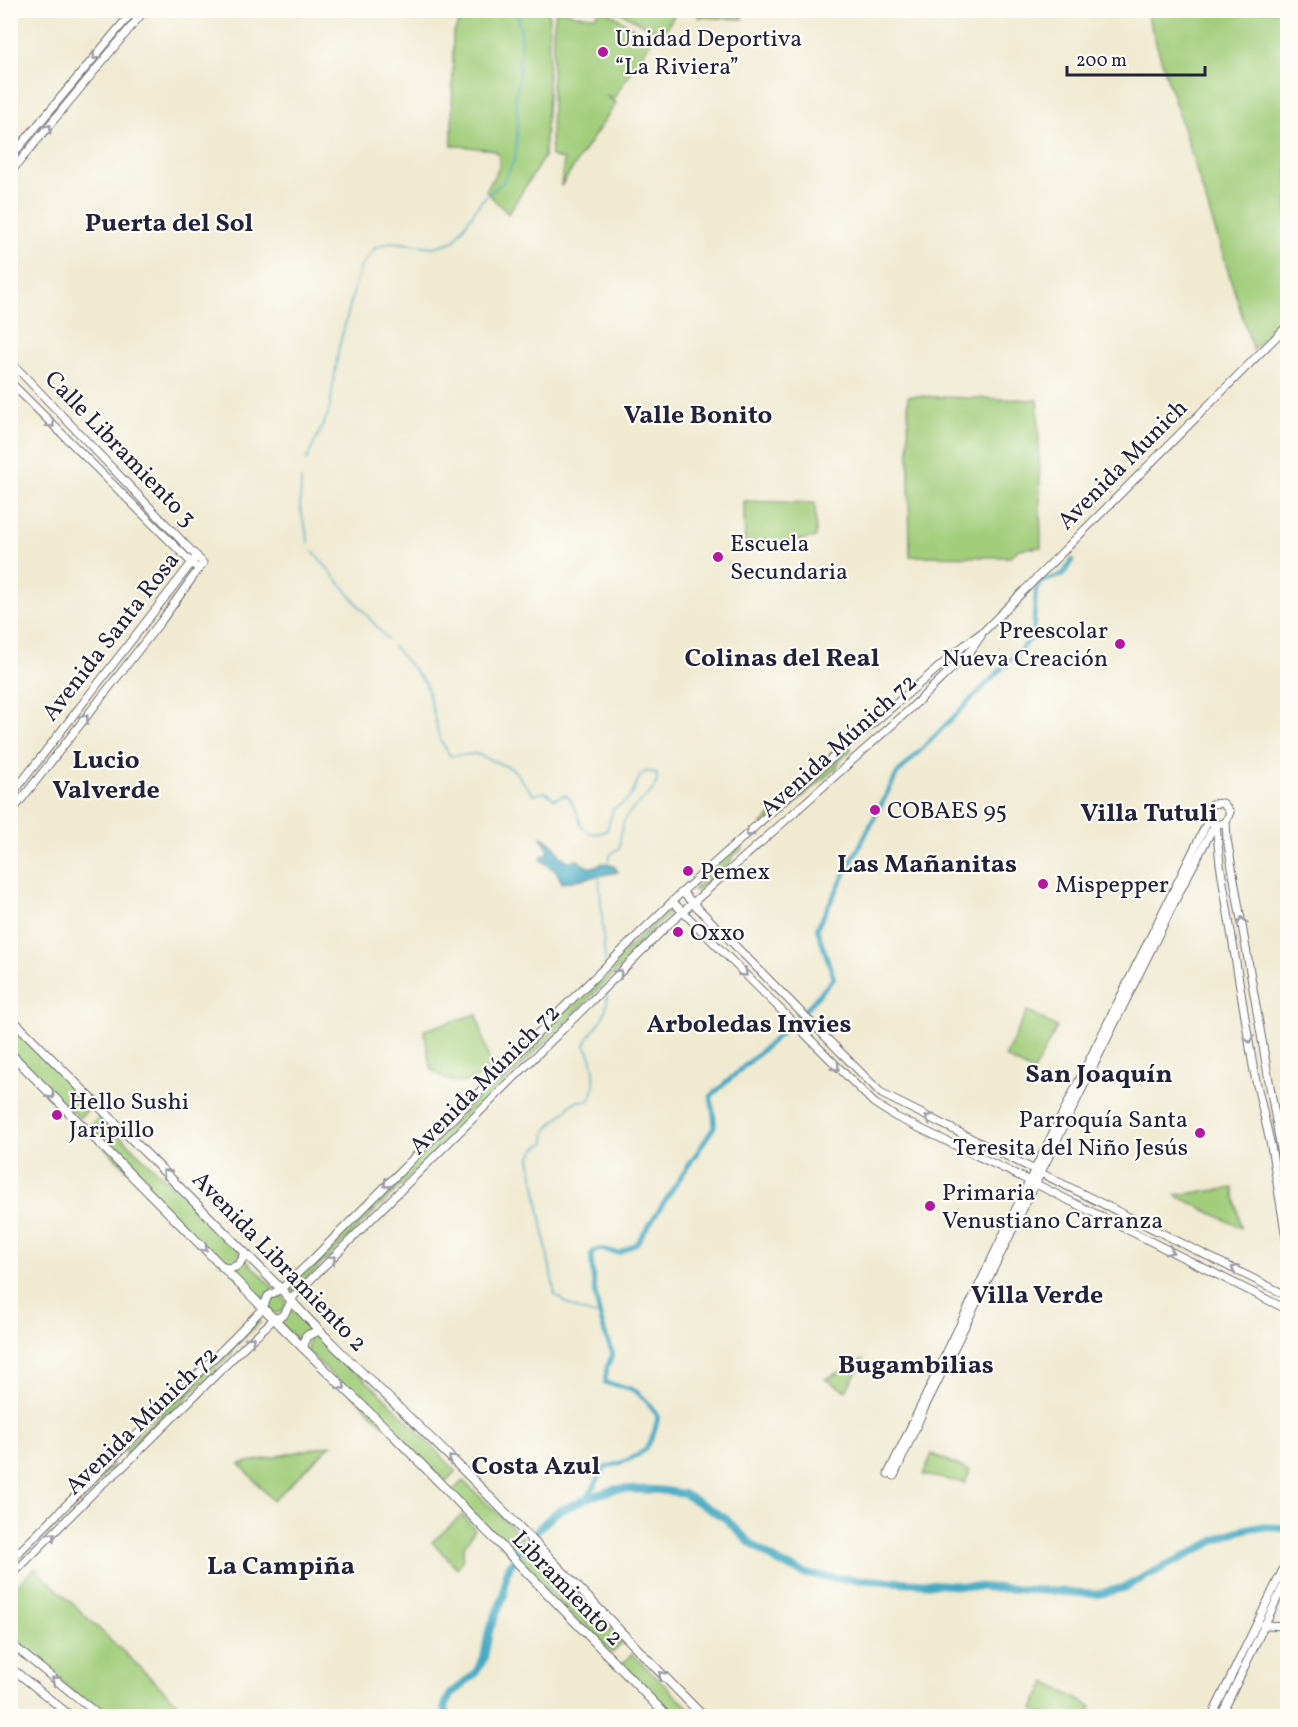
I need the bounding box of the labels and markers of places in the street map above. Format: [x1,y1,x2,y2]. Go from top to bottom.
place label: Unidad Deportiva “La Riviera” [615,23,802,85]
marker: Unidad Deportiva “La Riviera” [596,45,610,59]
place label: Escuela Secundaria [730,528,848,590]
marker: Escuela Secundaria [711,550,725,564]
place label: Preescolar Nueva Creación [942,615,1108,677]
marker: Preescolar Nueva Creación [1113,637,1127,651]
place label: COBAES 95 [887,795,1007,829]
marker: COBAES 95 [868,803,882,817]
place label: Pemex [700,856,770,890]
marker: Pemex [681,864,695,878]
place label: Mispepper [1055,869,1169,903]
marker: Mispepper [1036,877,1050,891]
place label: Oxxo [690,917,745,951]
marker: Oxxo [671,925,685,939]
place label: Hello Sushi Jaripillo [69,1086,189,1148]
place label: Parroquía Santa Teresita del Niño Jesús [953,1104,1188,1166]
marker: Hello Sushi Jaripillo [50,1108,64,1122]
marker: Parroquía Santa Teresita del Niño Jesús [1193,1126,1207,1140]
place label: Primaria Venustiano Carranza [942,1177,1163,1239]
marker: Primaria Venustiano Carranza [923,1199,937,1213]

